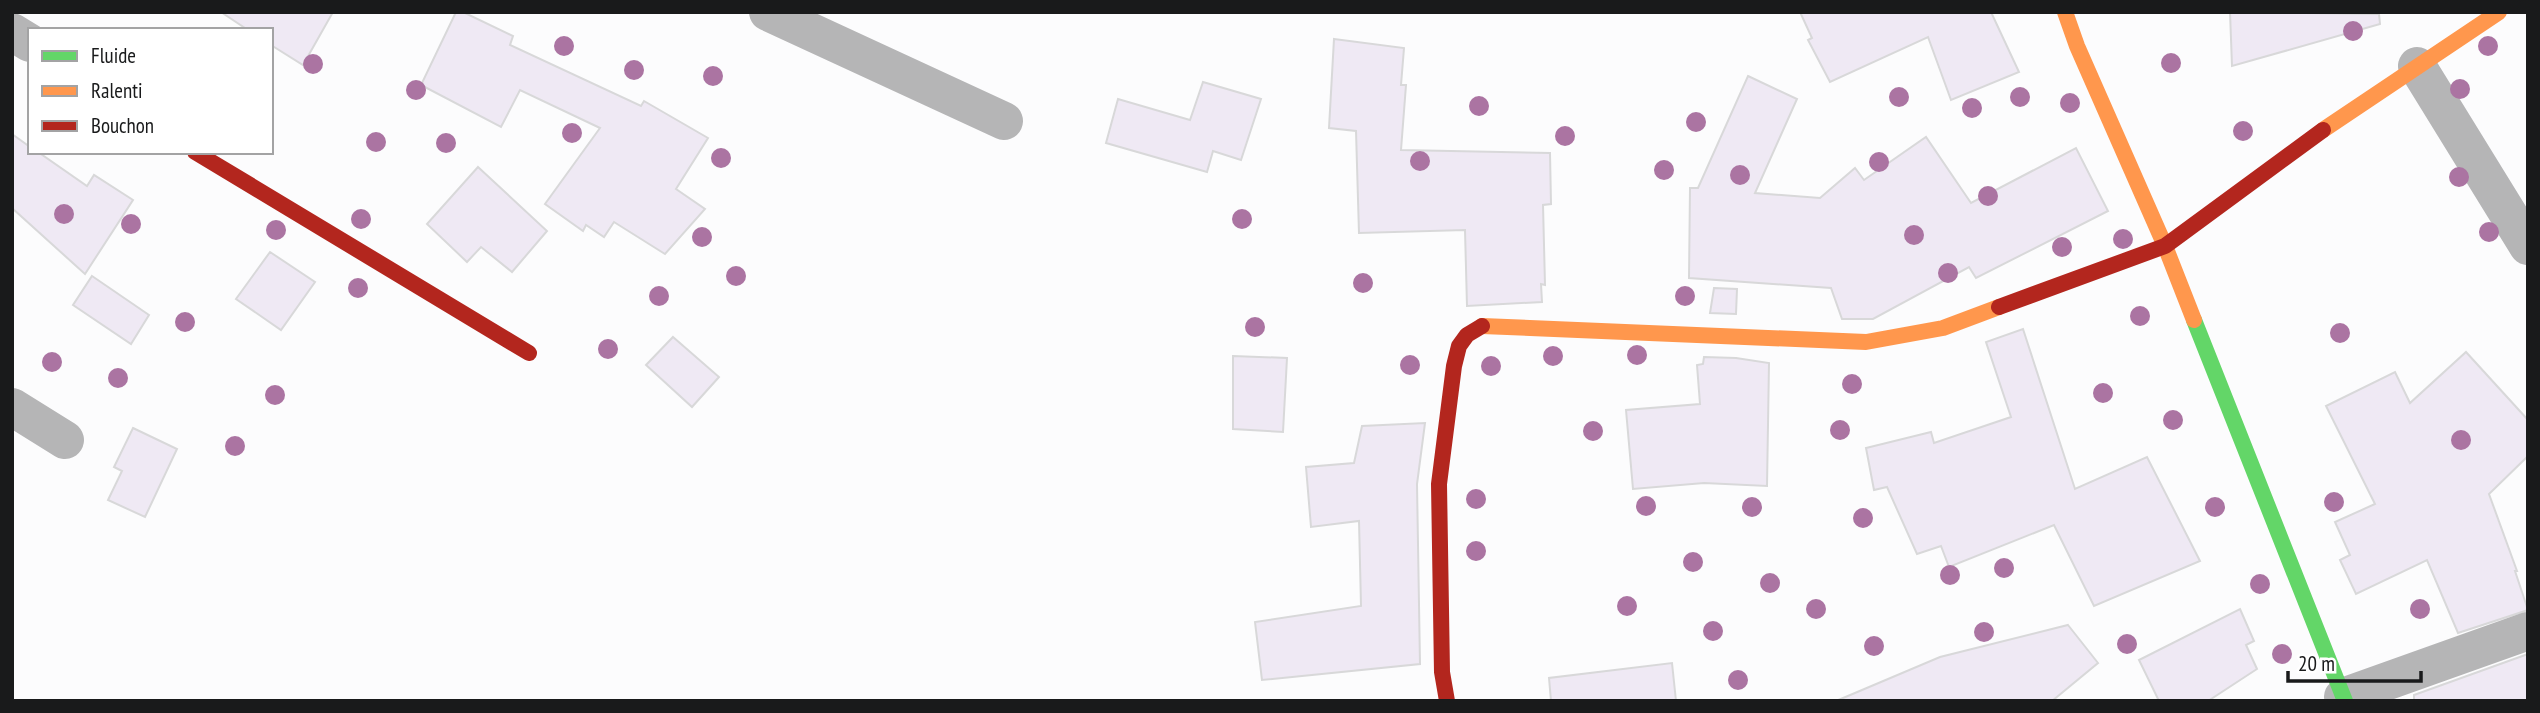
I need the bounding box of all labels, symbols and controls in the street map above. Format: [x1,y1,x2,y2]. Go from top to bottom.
legend [28,28,273,154]
text: Fluide [91,42,136,69]
text: Ralenti [91,77,143,104]
text: Bouchon [91,112,154,139]
scale bar [2288,640,2421,684]
text: 20 m [2298,650,2335,677]

